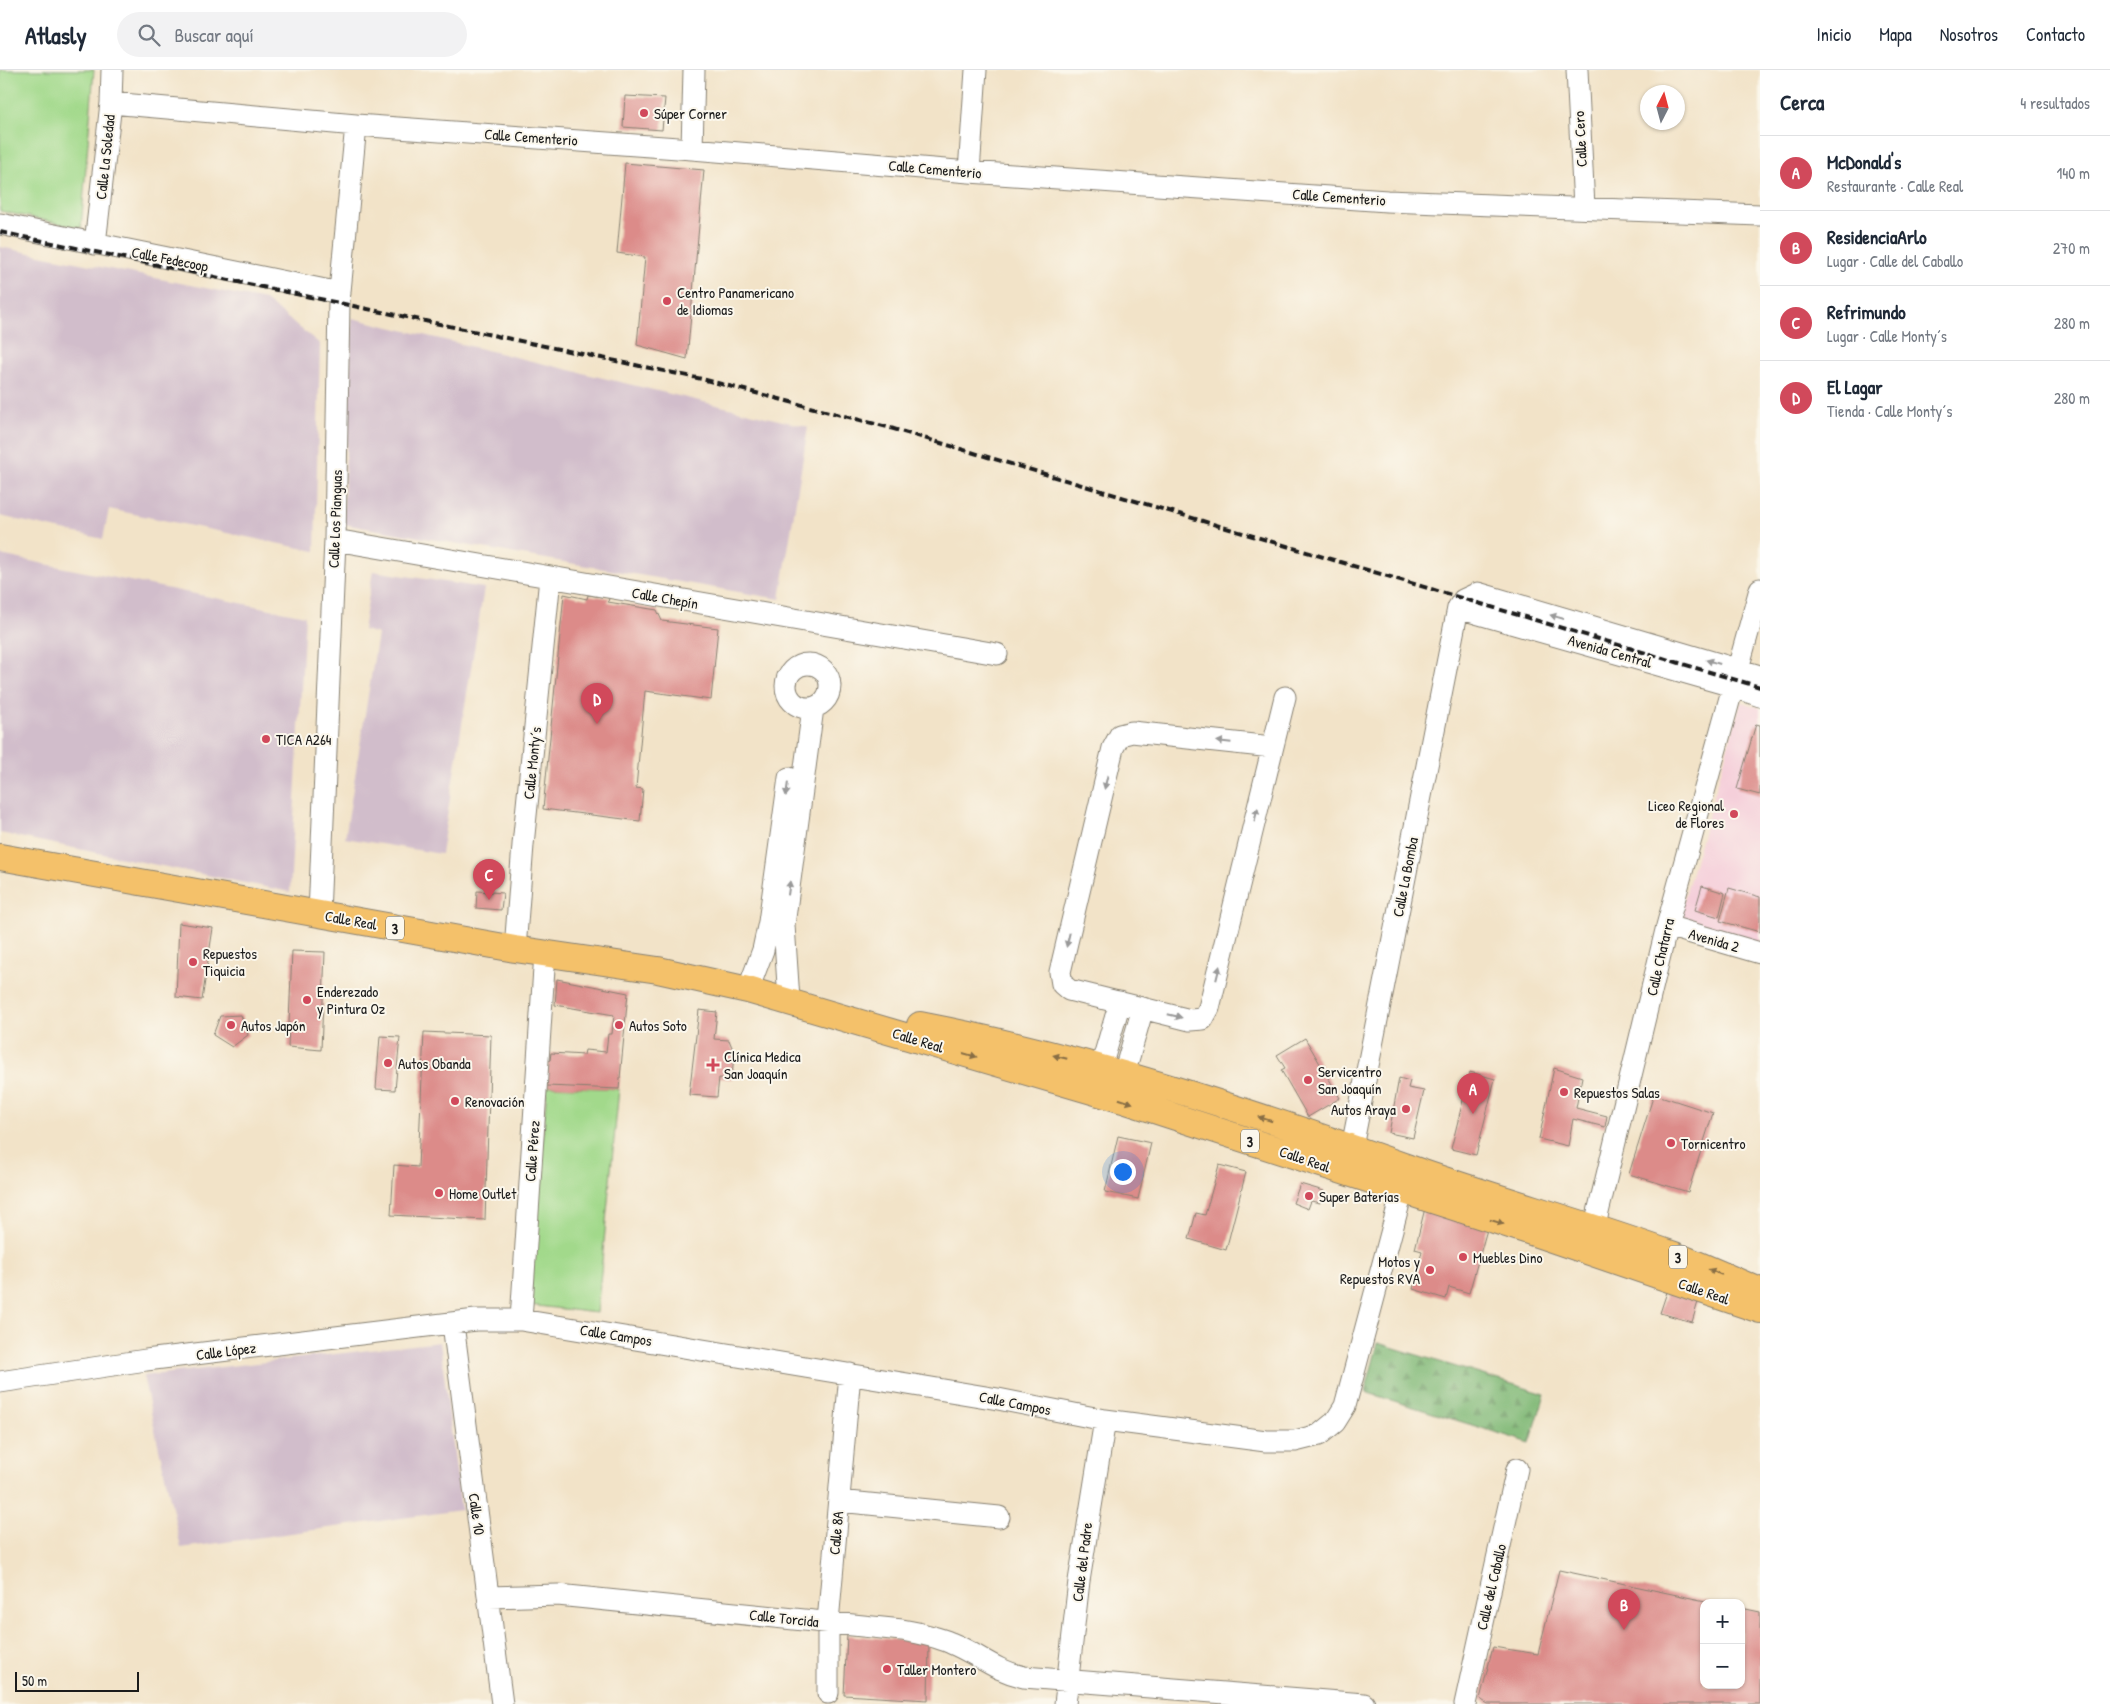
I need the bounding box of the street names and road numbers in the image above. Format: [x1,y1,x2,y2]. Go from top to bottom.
street label: Calle Cero [1568,110,1592,168]
street label: Calle La Soledad [90,113,120,201]
street label: Calle Cementerio [484,123,578,151]
street label: Calle Cementerio [888,154,982,184]
street label: Calle Cementerio [1292,183,1386,211]
street label: Calle Fedecoop [130,241,211,277]
street label: Calle Los Pianguas [323,469,347,569]
street label: Calle Chepín [630,582,700,614]
street label: Avenida Central [1566,629,1654,673]
street label: Calle Monty´s [518,726,546,800]
street label: Calle La Bomba [1387,835,1423,919]
street label: Calle Real [323,905,379,935]
road number: 3 [386,916,404,940]
street label: Calle Chatarra [1641,916,1679,998]
street label: Avenida 2 [1686,923,1742,957]
street label: Calle Real [890,1022,946,1058]
street label: Calle Pérez [519,1119,545,1182]
road number: 3 [1241,1130,1259,1152]
street label: Calle Real [1277,1141,1333,1177]
road number: 3 [1669,1246,1687,1268]
street label: Calle Real [1676,1273,1732,1309]
street label: Calle Campos [579,1319,654,1351]
street label: Calle López [195,1337,258,1365]
street label: Calle Campos [977,1386,1053,1420]
street label: Calle 10 [464,1492,490,1537]
street label: Calle 8A [824,1510,848,1556]
street label: Calle del Padre [1067,1521,1097,1603]
street label: Calle del Caballo [1471,1542,1511,1632]
street label: Calle Torcida [748,1604,820,1632]

